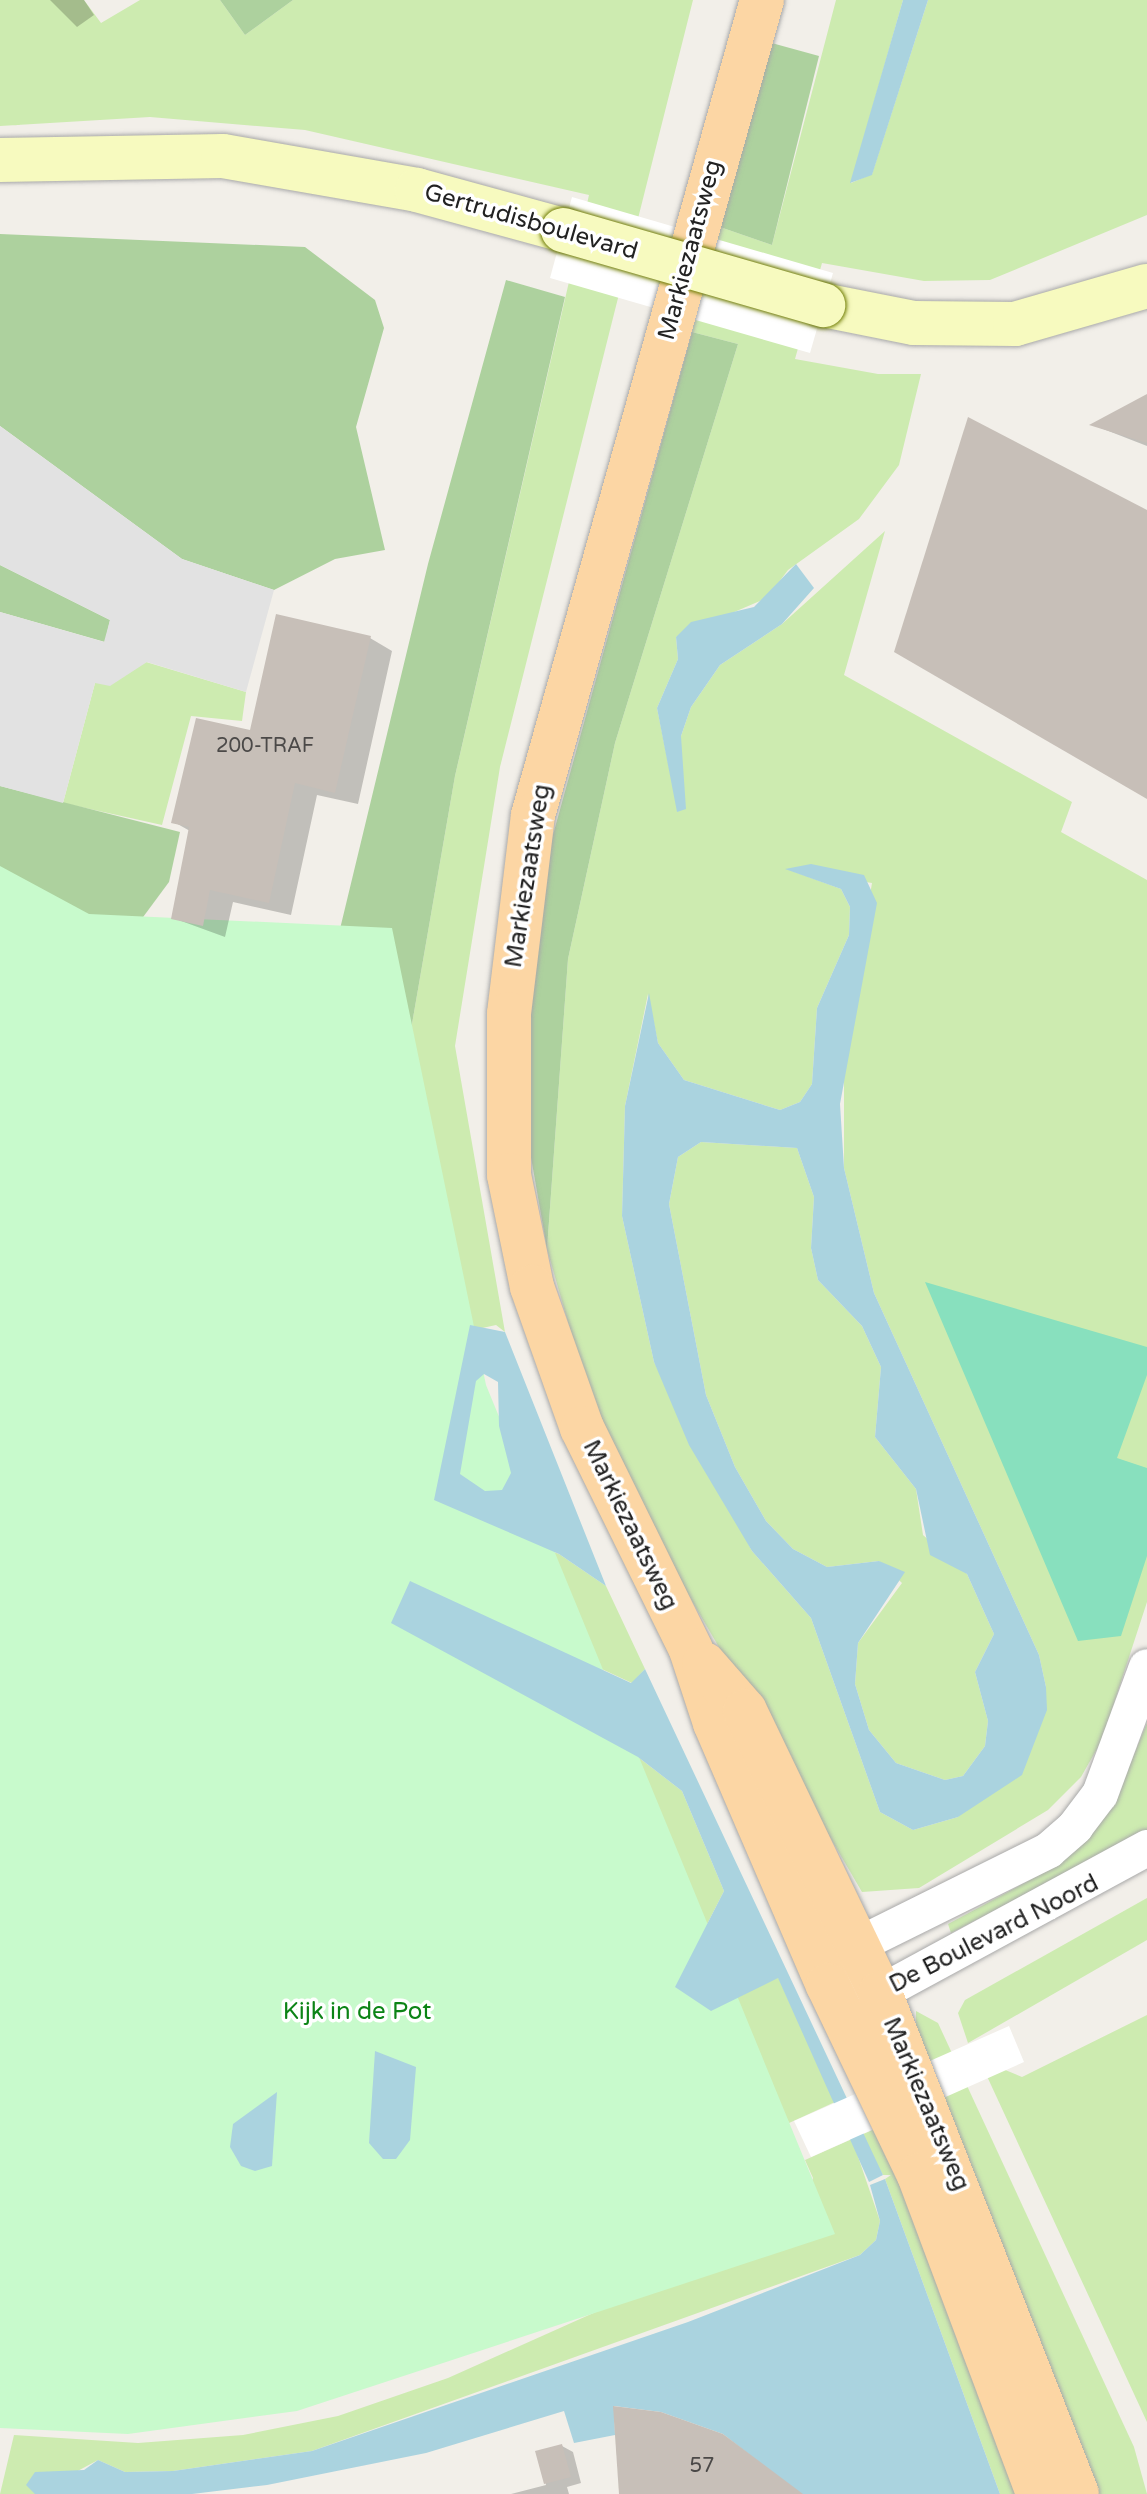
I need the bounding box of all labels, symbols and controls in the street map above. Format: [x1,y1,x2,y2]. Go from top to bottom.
street label: Markiezaatsweg [652,157,728,343]
street label: Gertrudisboulevard [421,178,641,266]
house number: 200-TRAF [216,734,314,758]
street label: Markiezaatsweg [499,782,557,970]
street label: Markiezaatsweg [576,1435,684,1615]
street label: De Boulevard Noord [885,1869,1103,1999]
park label: Kijk in de Pot [283,1998,431,2026]
street label: Markiezaatsweg [877,2013,975,2195]
house number: 57 [689,2454,715,2478]

